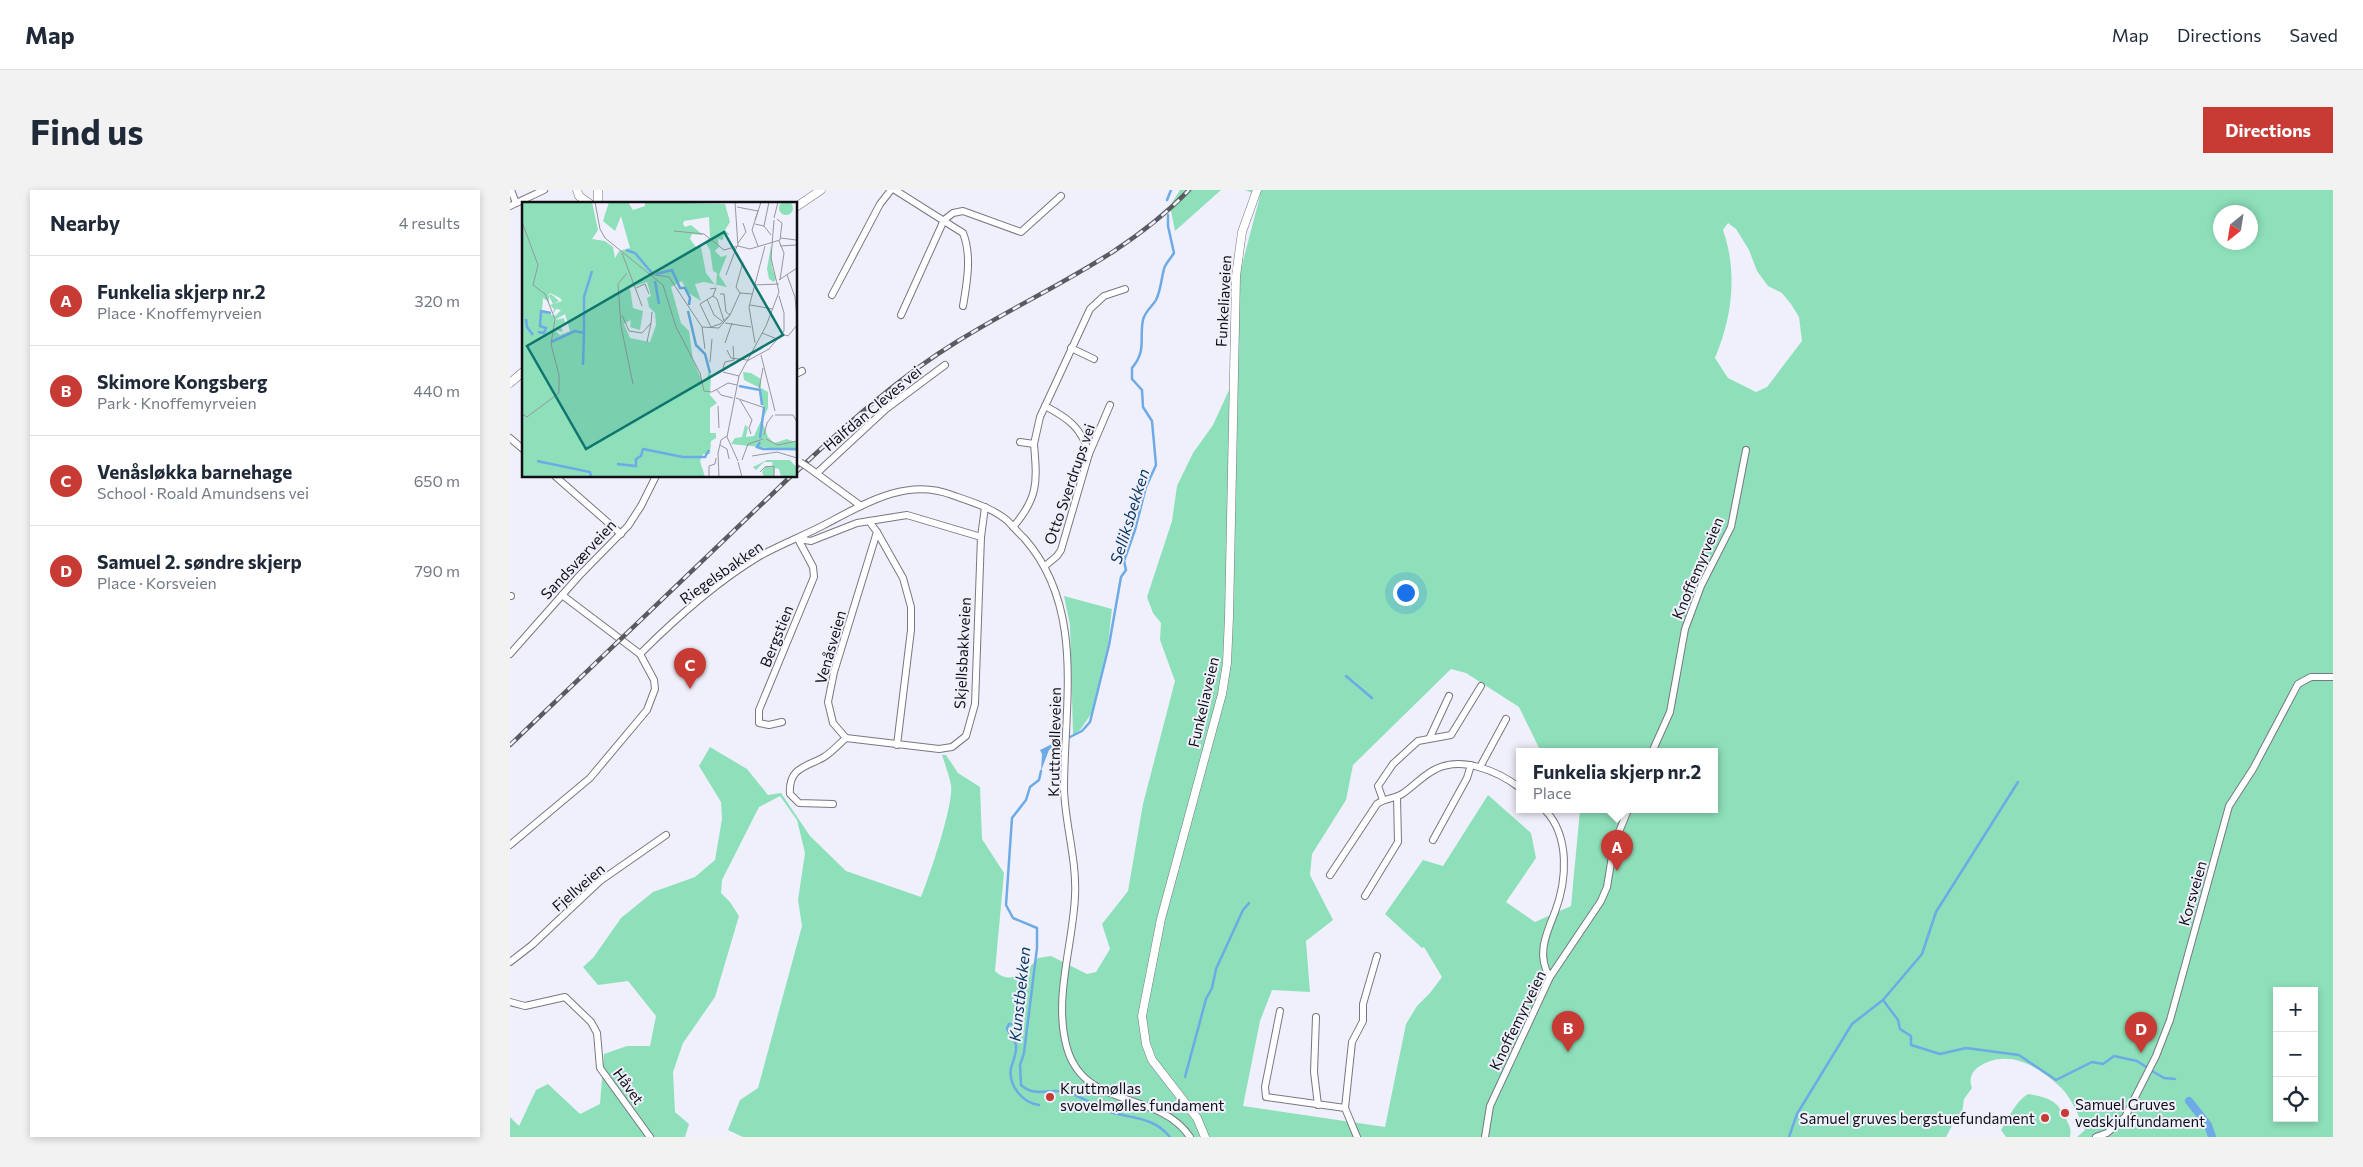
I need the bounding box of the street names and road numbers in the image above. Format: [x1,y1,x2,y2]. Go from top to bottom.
street label: Funkeliaveien [1212,255,1234,347]
street label: Halfdan Cleves vei [819,362,925,454]
street label: Otto Sverdrups vei [1040,421,1098,547]
street label: Knoffemyrveien [1667,514,1727,622]
street label: Sandsværveien [537,516,619,602]
street label: Riegelsbakken [676,537,766,607]
street label: Skjellsbakkveien [950,597,974,709]
street label: Bergstien [755,602,797,670]
street label: Venåsveien [811,608,849,686]
street label: Funkeliaveien [1184,655,1222,749]
street label: Kruttmølleveien [1044,687,1064,797]
street label: Fjellveien [548,859,608,915]
street label: Korsveien [2174,859,2210,927]
street label: Knoffemyrveien [1485,967,1549,1073]
street label: Håvet [610,1064,648,1108]

